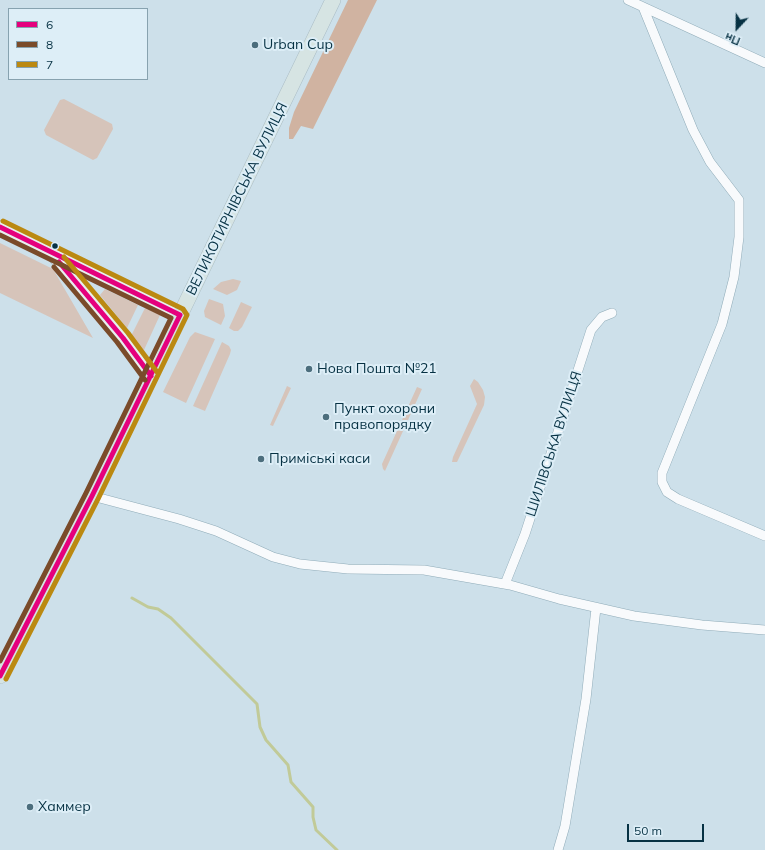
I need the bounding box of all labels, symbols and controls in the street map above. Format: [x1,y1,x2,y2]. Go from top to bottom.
legend [8,8,148,80]
north arrow [717,8,757,48]
text: 6 [46,17,53,32]
text: Пн [723,30,742,48]
text: 8 [46,37,53,52]
place label: Urban Cup [263,37,333,53]
marker: Urban Cup [250,40,260,50]
text: 7 [46,57,53,72]
street label: ВЕЛИКОТИРНІВСЬКА ВУЛИЦЯ [183,100,291,298]
unlabelled marker [50,241,60,251]
place label: Нова Пошта №21 [317,361,437,377]
marker: Нова Пошта №21 [304,364,314,374]
street label: ШИЛІВСЬКА ВУЛИЦЯ [523,369,585,519]
place label: Пункт охорони правопорядку [334,401,435,434]
marker: Пункт охорони правопорядку [321,412,331,422]
place label: Приміські каси [269,451,370,467]
marker: Приміські каси [256,454,266,464]
place label: Хаммер [38,799,91,815]
marker: Хаммер [25,802,35,812]
scale bar [629,816,706,842]
text: 50 m [634,823,662,838]

